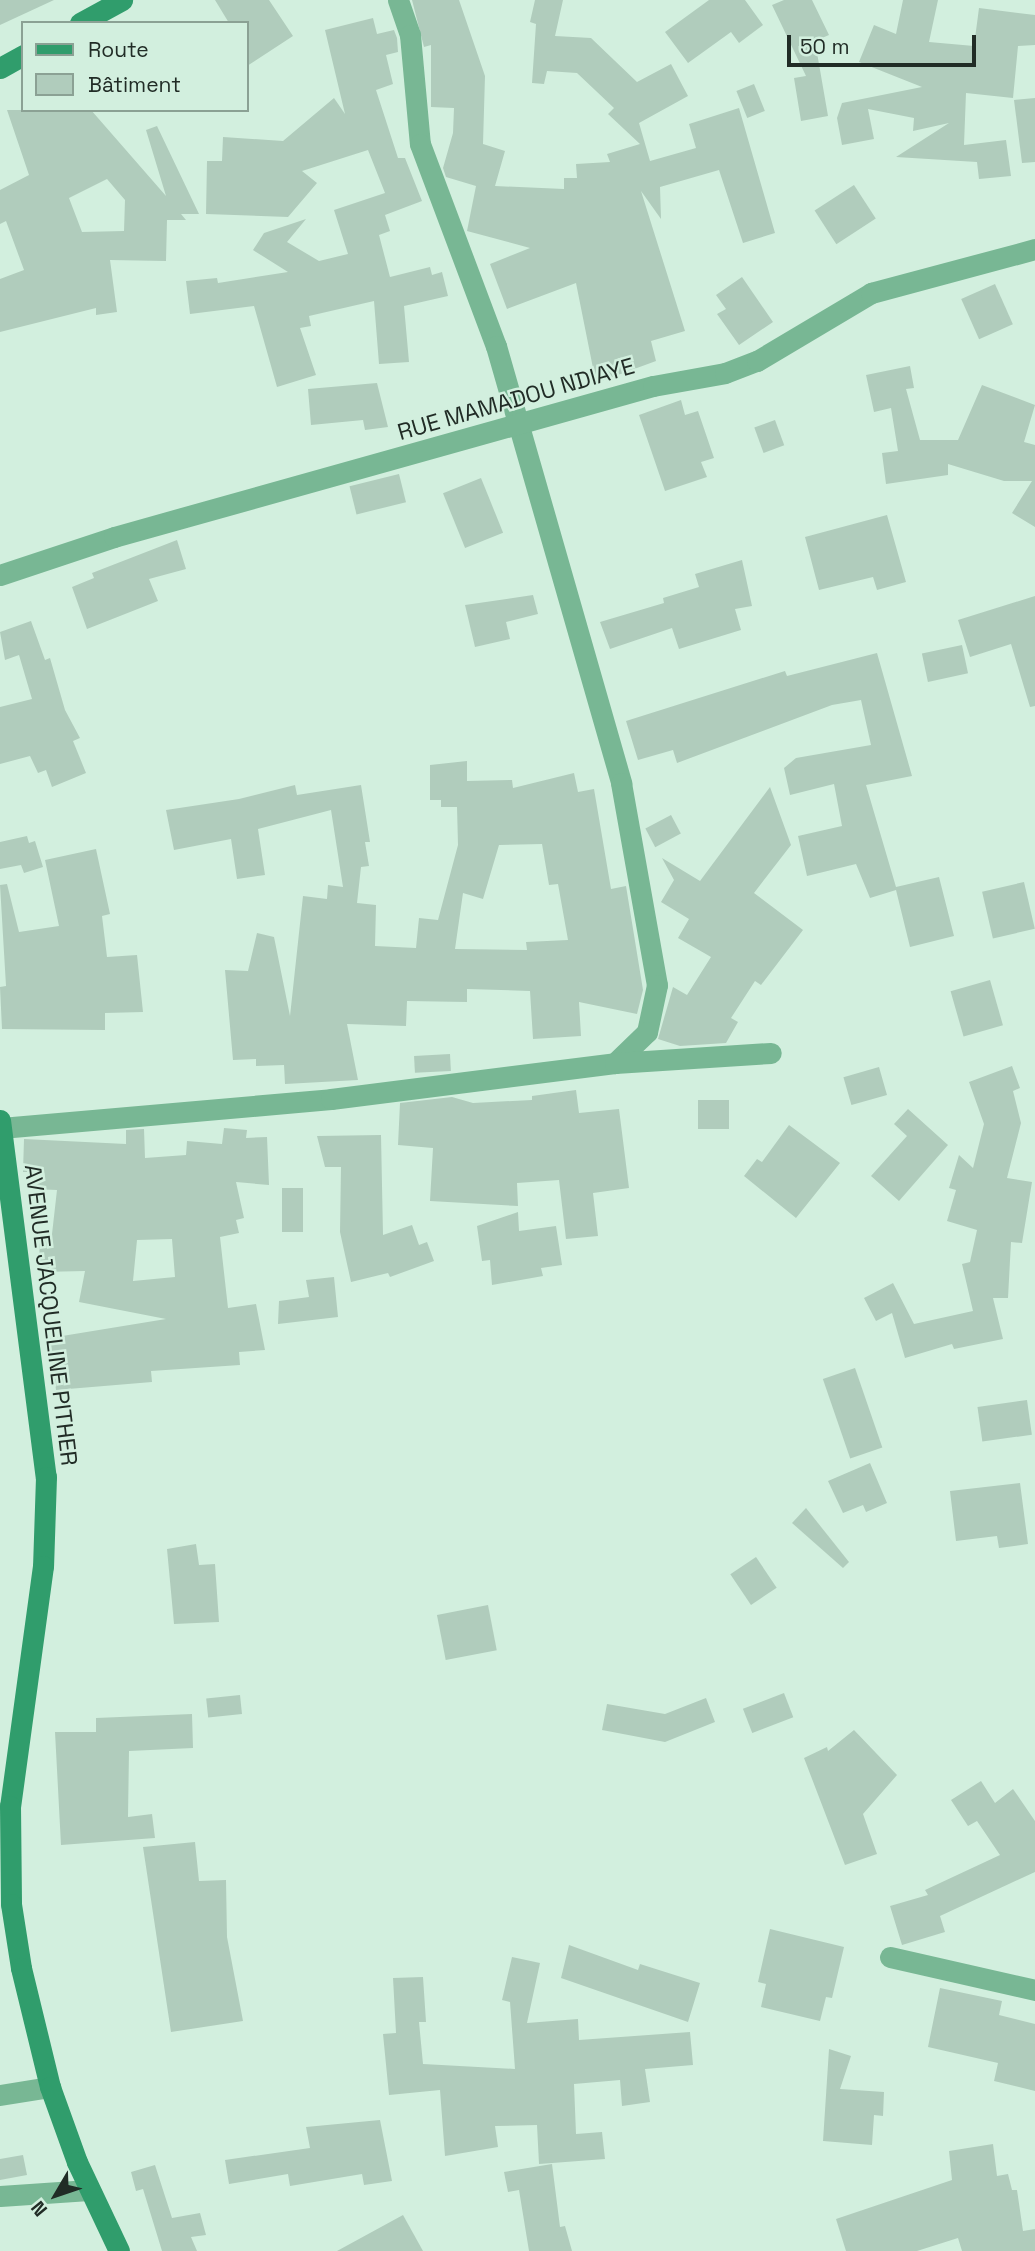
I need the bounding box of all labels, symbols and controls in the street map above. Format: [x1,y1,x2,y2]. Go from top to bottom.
legend [21,21,248,112]
scale bar [790,21,979,65]
text: 50 m [800,33,850,60]
text: Route [88,36,149,63]
text: Bâtiment [88,71,181,98]
street label: RUE MAMADOU NDIAYE [394,352,638,446]
street label: AVENUE JACQUELINE PITHER [19,1163,83,1467]
north arrow [21,2160,91,2230]
text: N [26,2196,53,2221]

